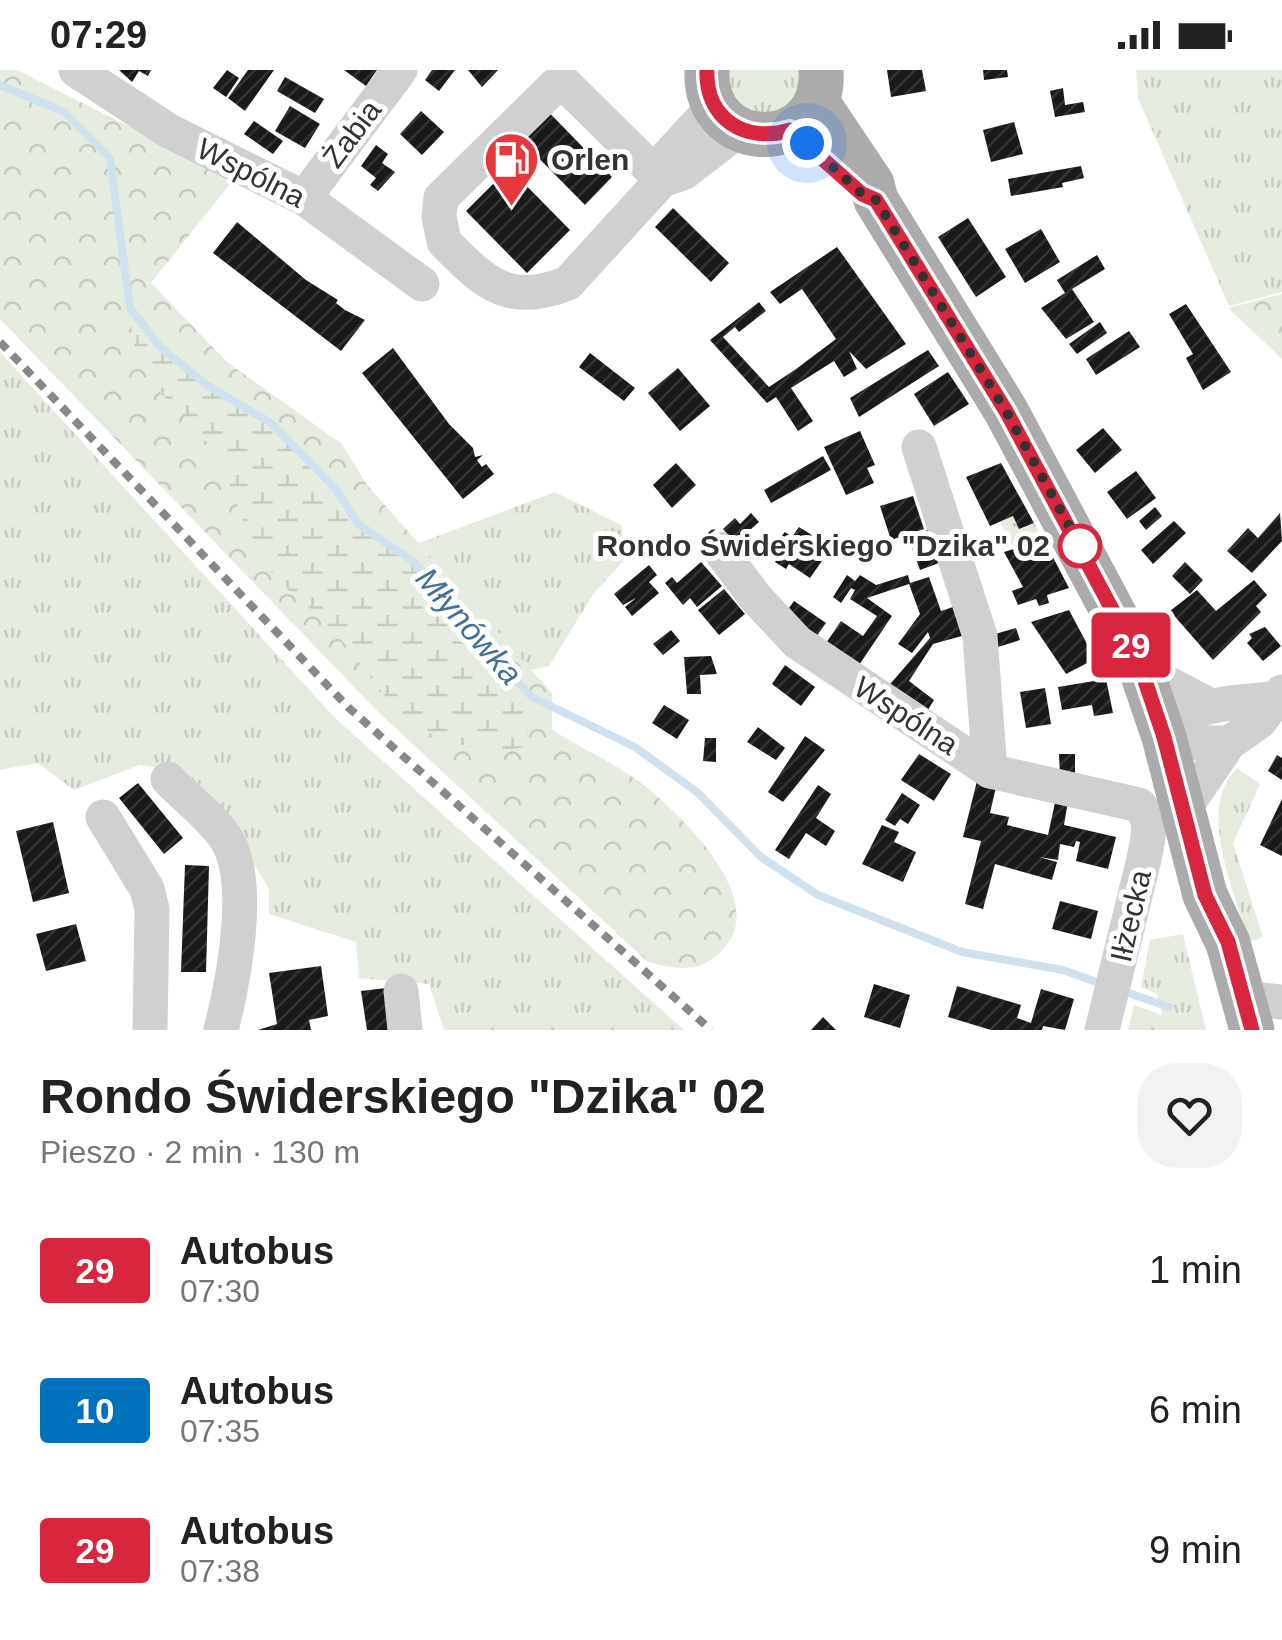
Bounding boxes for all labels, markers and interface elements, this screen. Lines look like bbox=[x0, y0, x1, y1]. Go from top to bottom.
text: 07:29 bbox=[50, 14, 147, 56]
street label: Żabia bbox=[316, 94, 388, 174]
your location bbox=[782, 118, 832, 168]
fuel station icon: Orlen bbox=[482, 130, 542, 209]
street label: Wspólna bbox=[192, 131, 311, 214]
place label: Orlen bbox=[551, 143, 629, 176]
marker: Rondo Świderskiego "Dzika" 02 bbox=[1059, 525, 1101, 567]
place label: Rondo Świderskiego "Dzika" 02 bbox=[596, 529, 1050, 562]
water label: Młynówka bbox=[409, 561, 529, 691]
line badge: 29 bbox=[1086, 612, 1176, 678]
text: 29 bbox=[1112, 626, 1150, 665]
street label: Wspólna bbox=[848, 670, 964, 761]
street label: Iłżecka bbox=[1104, 866, 1157, 965]
button: heart bbox=[1137, 1063, 1242, 1168]
text: Rondo Świderskiego "Dzika" 02 bbox=[40, 1070, 766, 1123]
text: Pieszo · 2 min · 130 m bbox=[40, 1134, 360, 1170]
text: Autobus bbox=[180, 1230, 334, 1272]
text: 1 min bbox=[1149, 1249, 1242, 1291]
text: 29 bbox=[76, 1251, 114, 1290]
text: 07:30 bbox=[180, 1273, 260, 1309]
text: Autobus bbox=[180, 1370, 334, 1412]
text: 6 min bbox=[1149, 1389, 1242, 1431]
text: 10 bbox=[76, 1391, 114, 1430]
text: 07:35 bbox=[180, 1413, 260, 1449]
text: Autobus bbox=[180, 1510, 334, 1552]
text: 9 min bbox=[1149, 1529, 1242, 1571]
text: 29 bbox=[76, 1531, 114, 1570]
text: 07:38 bbox=[180, 1553, 260, 1589]

